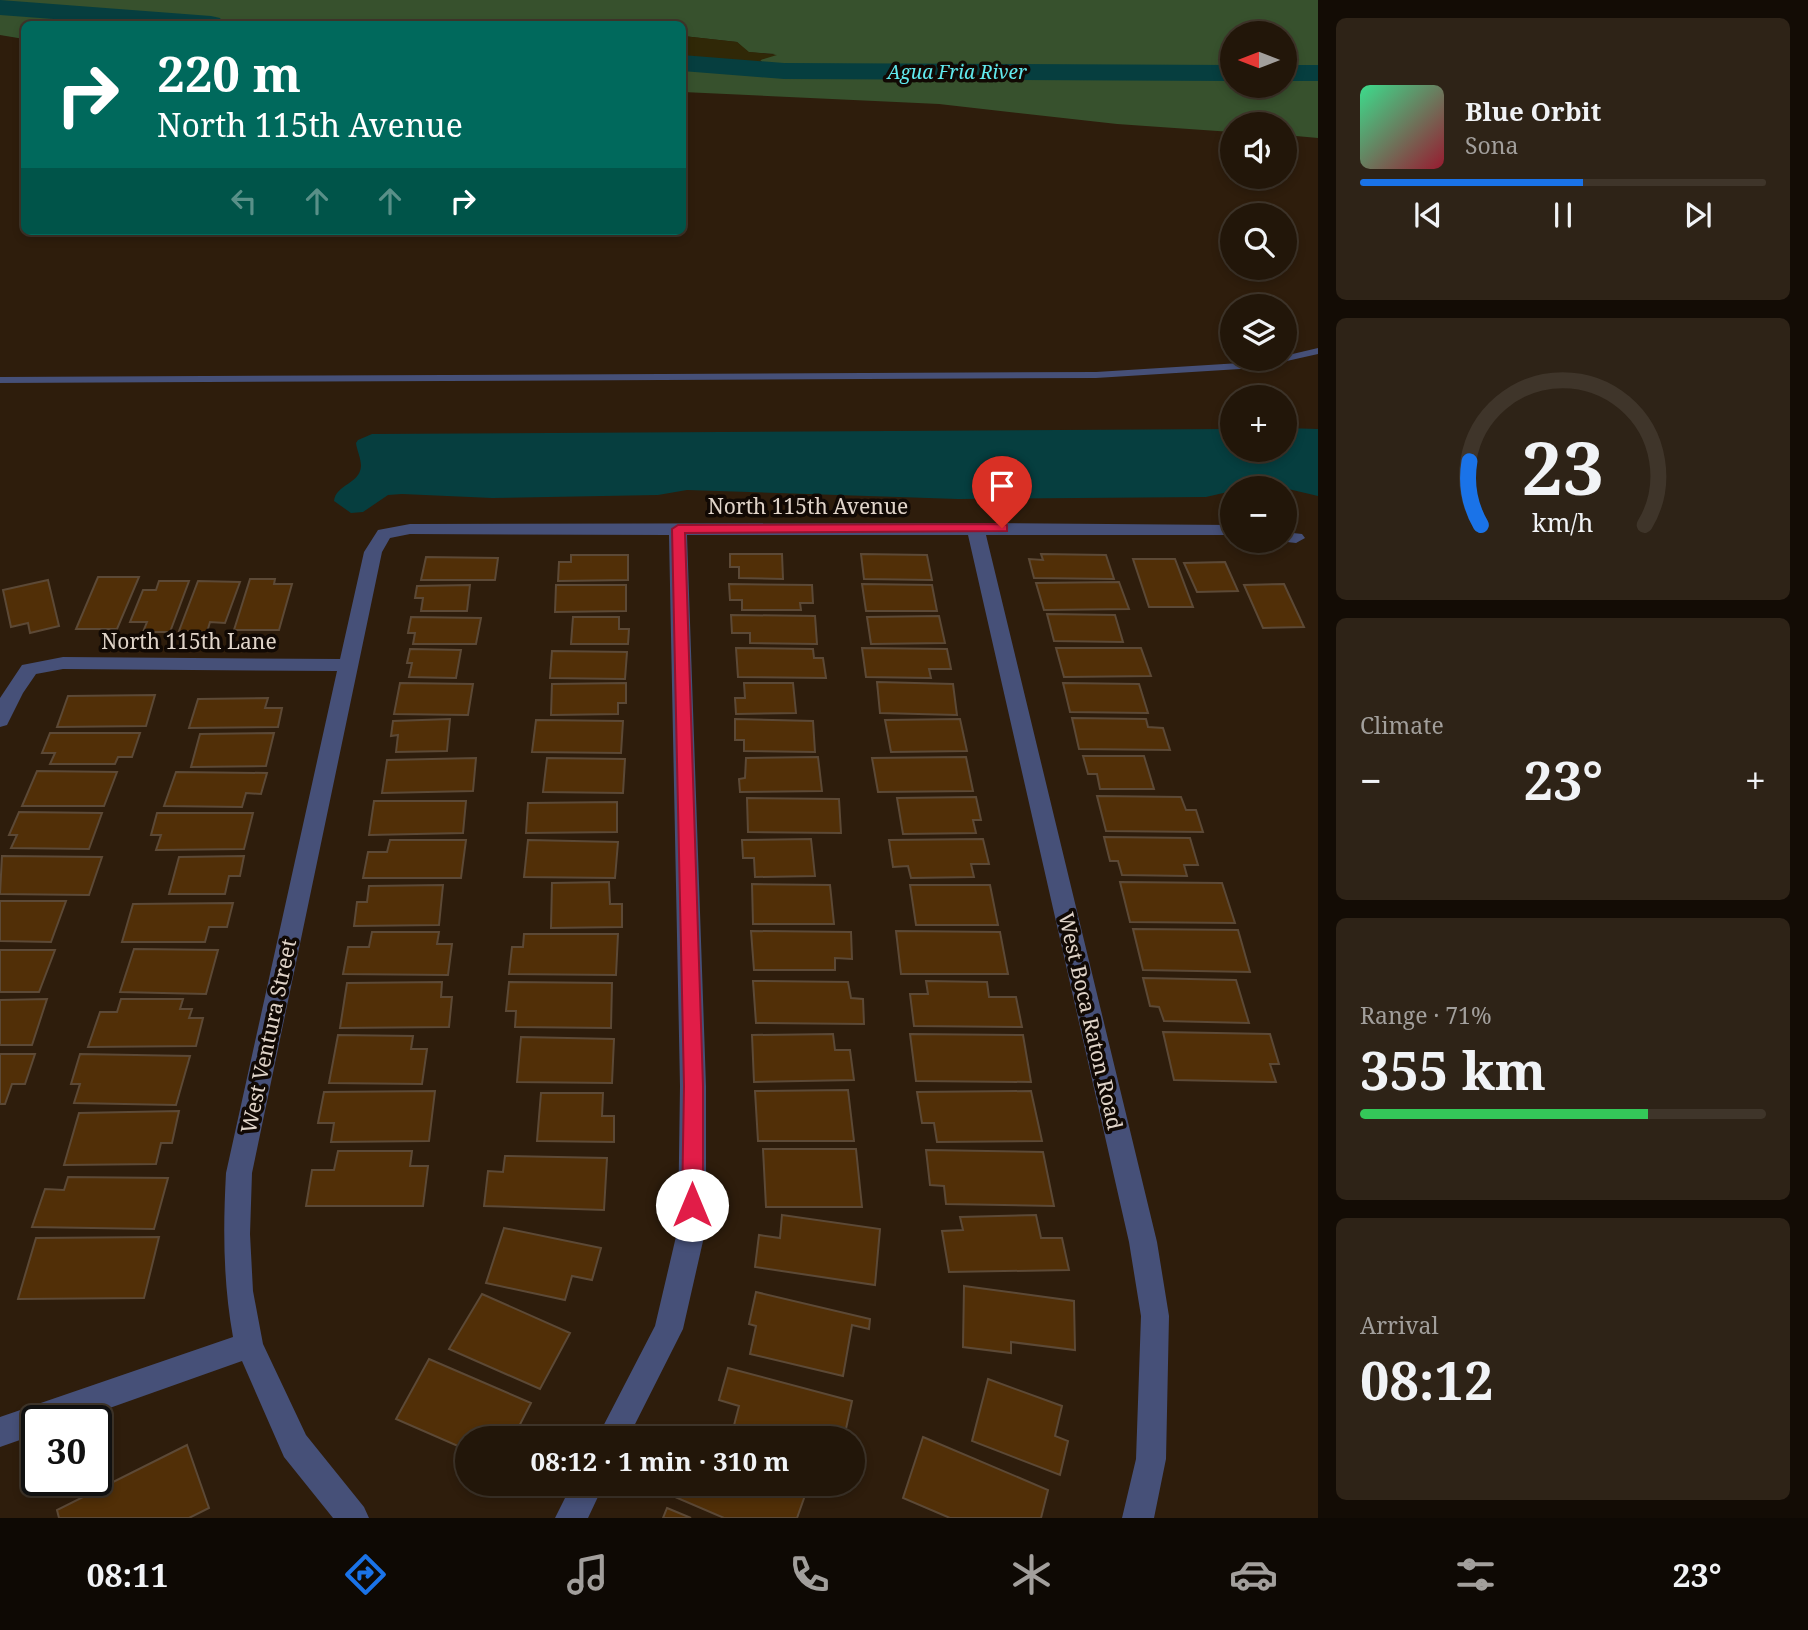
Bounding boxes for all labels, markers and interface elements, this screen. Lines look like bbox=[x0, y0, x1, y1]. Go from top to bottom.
north arrow bbox=[1220, 21, 1297, 98]
map controls bbox=[1220, 21, 1297, 553]
text: 220 m bbox=[157, 40, 301, 106]
icon: right bbox=[42, 49, 133, 140]
water label: Agua Fria River bbox=[885, 59, 1027, 85]
text: Blue Orbit bbox=[1465, 93, 1601, 129]
text: North 115th Avenue bbox=[157, 103, 463, 146]
button: sound bbox=[1220, 112, 1297, 189]
text: Sona bbox=[1465, 129, 1519, 161]
icon: left bbox=[225, 182, 263, 220]
icon: ahead bbox=[298, 182, 336, 220]
icon: ahead bbox=[371, 182, 409, 220]
icon: right bbox=[444, 182, 482, 220]
icon: previous bbox=[1409, 196, 1447, 234]
icon: pause bbox=[1544, 196, 1582, 234]
icon: next bbox=[1679, 196, 1717, 234]
button: search bbox=[1220, 203, 1297, 280]
button: layers bbox=[1220, 294, 1297, 371]
button: + bbox=[1220, 385, 1297, 462]
text: 23 bbox=[1522, 417, 1604, 516]
pin bbox=[972, 456, 1032, 528]
icon: arrive bbox=[983, 467, 1021, 505]
button: − bbox=[1220, 476, 1297, 553]
street label: North 115th Avenue bbox=[708, 492, 908, 520]
text: km/h bbox=[1532, 505, 1594, 539]
street label: North 115th Lane bbox=[101, 627, 277, 655]
text: Climate bbox=[1360, 709, 1444, 741]
text: 23° bbox=[1524, 744, 1603, 815]
text: − bbox=[1360, 754, 1382, 806]
text: + bbox=[1745, 754, 1766, 806]
street label: West Boca Raton Road bbox=[1052, 909, 1130, 1133]
street label: West Ventura Street bbox=[234, 936, 302, 1136]
text: Range · 71% bbox=[1360, 999, 1492, 1031]
text: 355 km bbox=[1360, 1034, 1546, 1105]
position arrow bbox=[655, 1168, 729, 1242]
text: Arrival bbox=[1360, 1309, 1439, 1341]
text: 08:12 bbox=[1360, 1344, 1493, 1415]
speed limit sign: 30 bbox=[21, 1405, 112, 1496]
text: 08:12 · 1 min · 310 m bbox=[530, 1443, 790, 1479]
icon: directions bbox=[341, 1550, 390, 1599]
icon: music bbox=[563, 1550, 612, 1599]
icon: phone bbox=[785, 1550, 834, 1599]
icon: climate bbox=[1007, 1550, 1056, 1599]
icon: car bbox=[1229, 1550, 1278, 1599]
icon: filters bbox=[1451, 1550, 1500, 1599]
text: 08:11 bbox=[86, 1553, 168, 1596]
text: 23° bbox=[1673, 1553, 1721, 1596]

